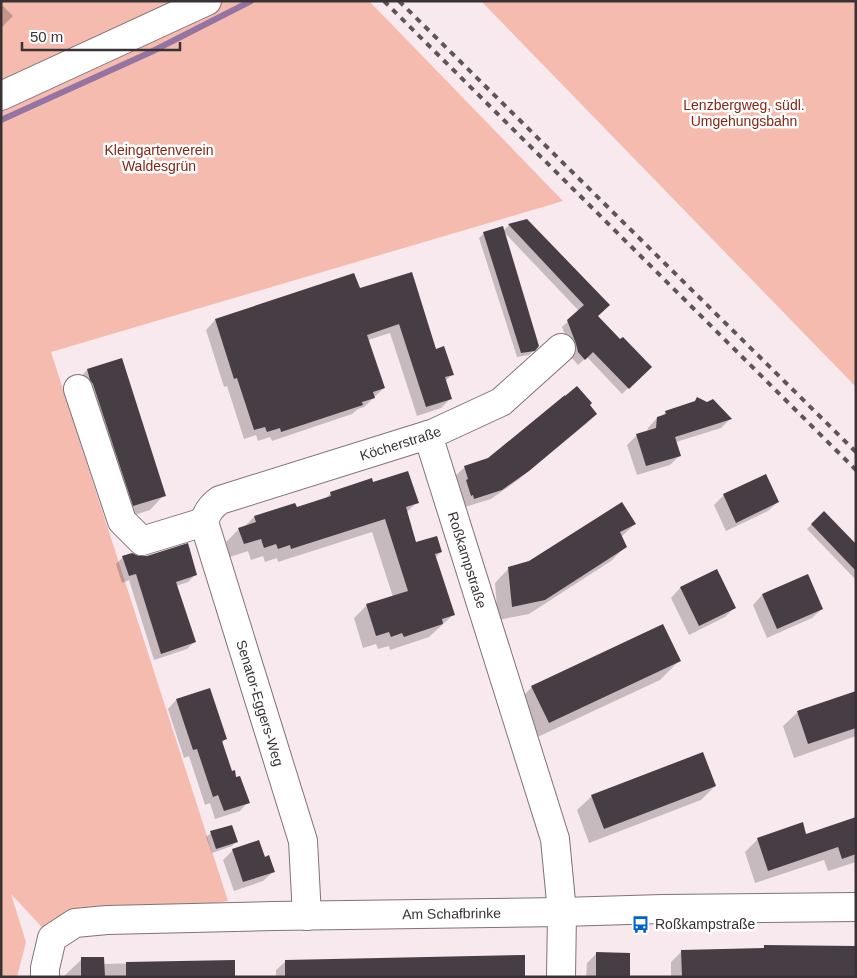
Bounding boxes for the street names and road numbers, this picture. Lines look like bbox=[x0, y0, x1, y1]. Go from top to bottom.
street label: Köcherstraße bbox=[358, 423, 444, 464]
street label: Roßkampstraße bbox=[445, 510, 490, 610]
street label: Senator-Eggers-Weg bbox=[233, 638, 287, 768]
street label: Am Schafbrinke bbox=[402, 905, 501, 922]

